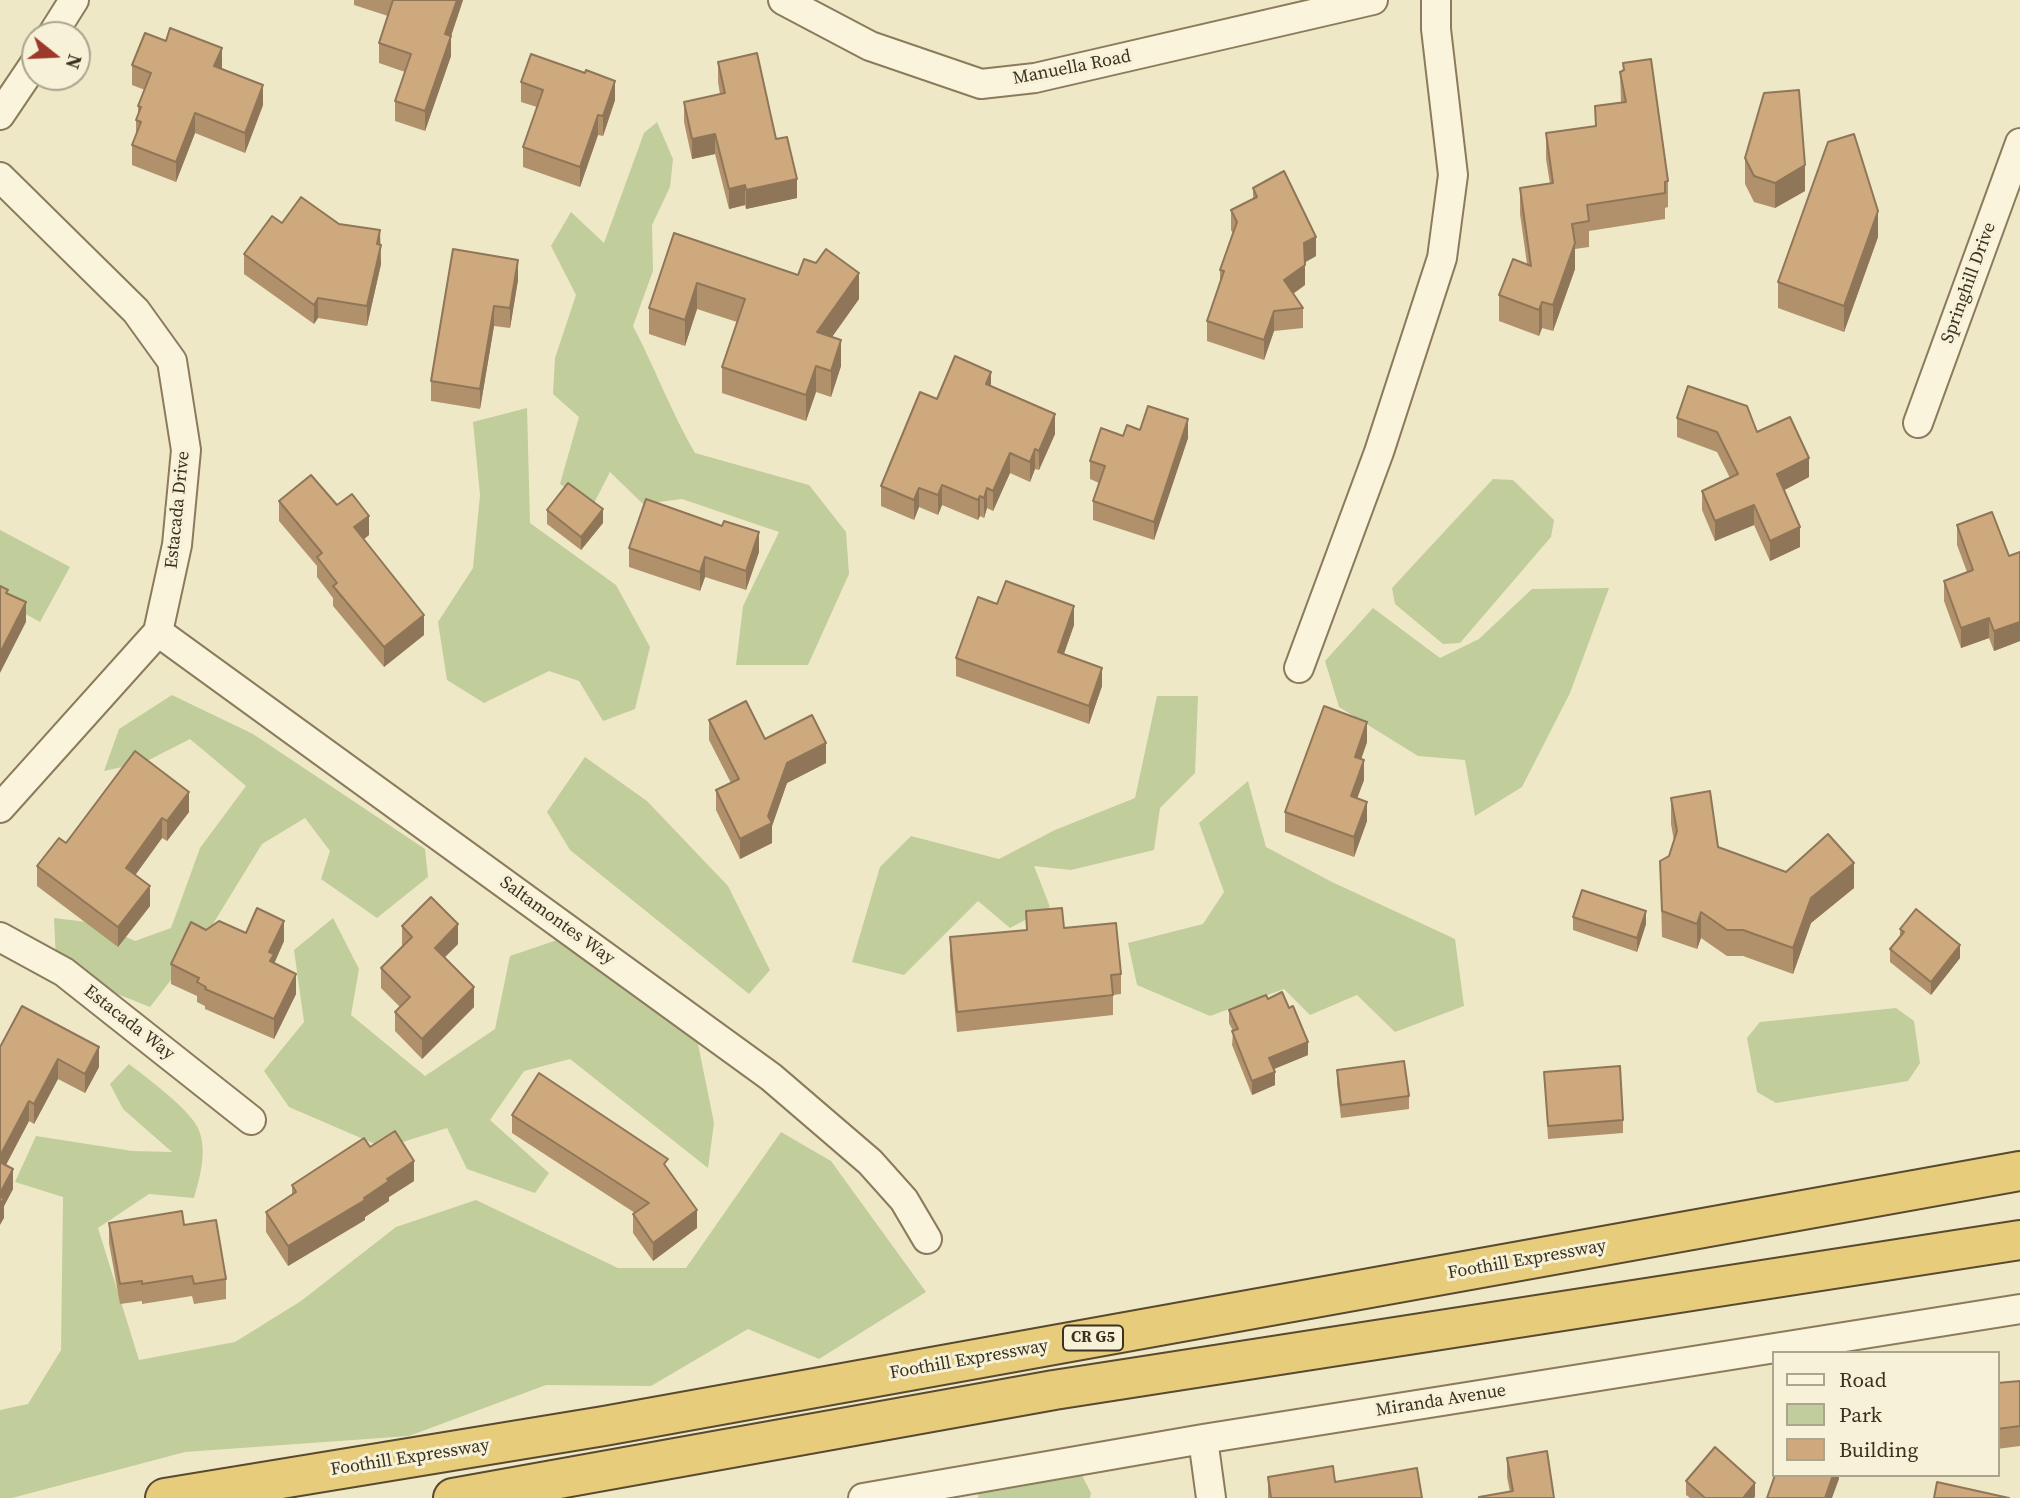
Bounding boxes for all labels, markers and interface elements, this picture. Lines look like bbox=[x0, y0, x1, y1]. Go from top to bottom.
north arrow bbox=[21, 21, 91, 91]
street label: Manuella Road bbox=[1011, 46, 1133, 90]
text: N bbox=[60, 51, 89, 72]
street label: Springhill Drive bbox=[1937, 220, 2001, 346]
street label: Estacada Drive bbox=[161, 450, 195, 570]
street label: Saltamontes Way bbox=[495, 872, 619, 970]
street label: Estacada Way bbox=[79, 981, 179, 1065]
street label: Foothill Expressway bbox=[1446, 1235, 1608, 1285]
road number: CR G5 bbox=[1063, 1326, 1123, 1350]
street label: Foothill Expressway bbox=[888, 1335, 1050, 1385]
legend bbox=[1772, 1351, 1999, 1477]
text: Road bbox=[1839, 1365, 1887, 1394]
street label: Miranda Avenue bbox=[1374, 1380, 1508, 1422]
text: Park bbox=[1839, 1400, 1882, 1429]
street label: Foothill Expressway bbox=[329, 1435, 491, 1481]
text: Building bbox=[1839, 1435, 1918, 1464]

